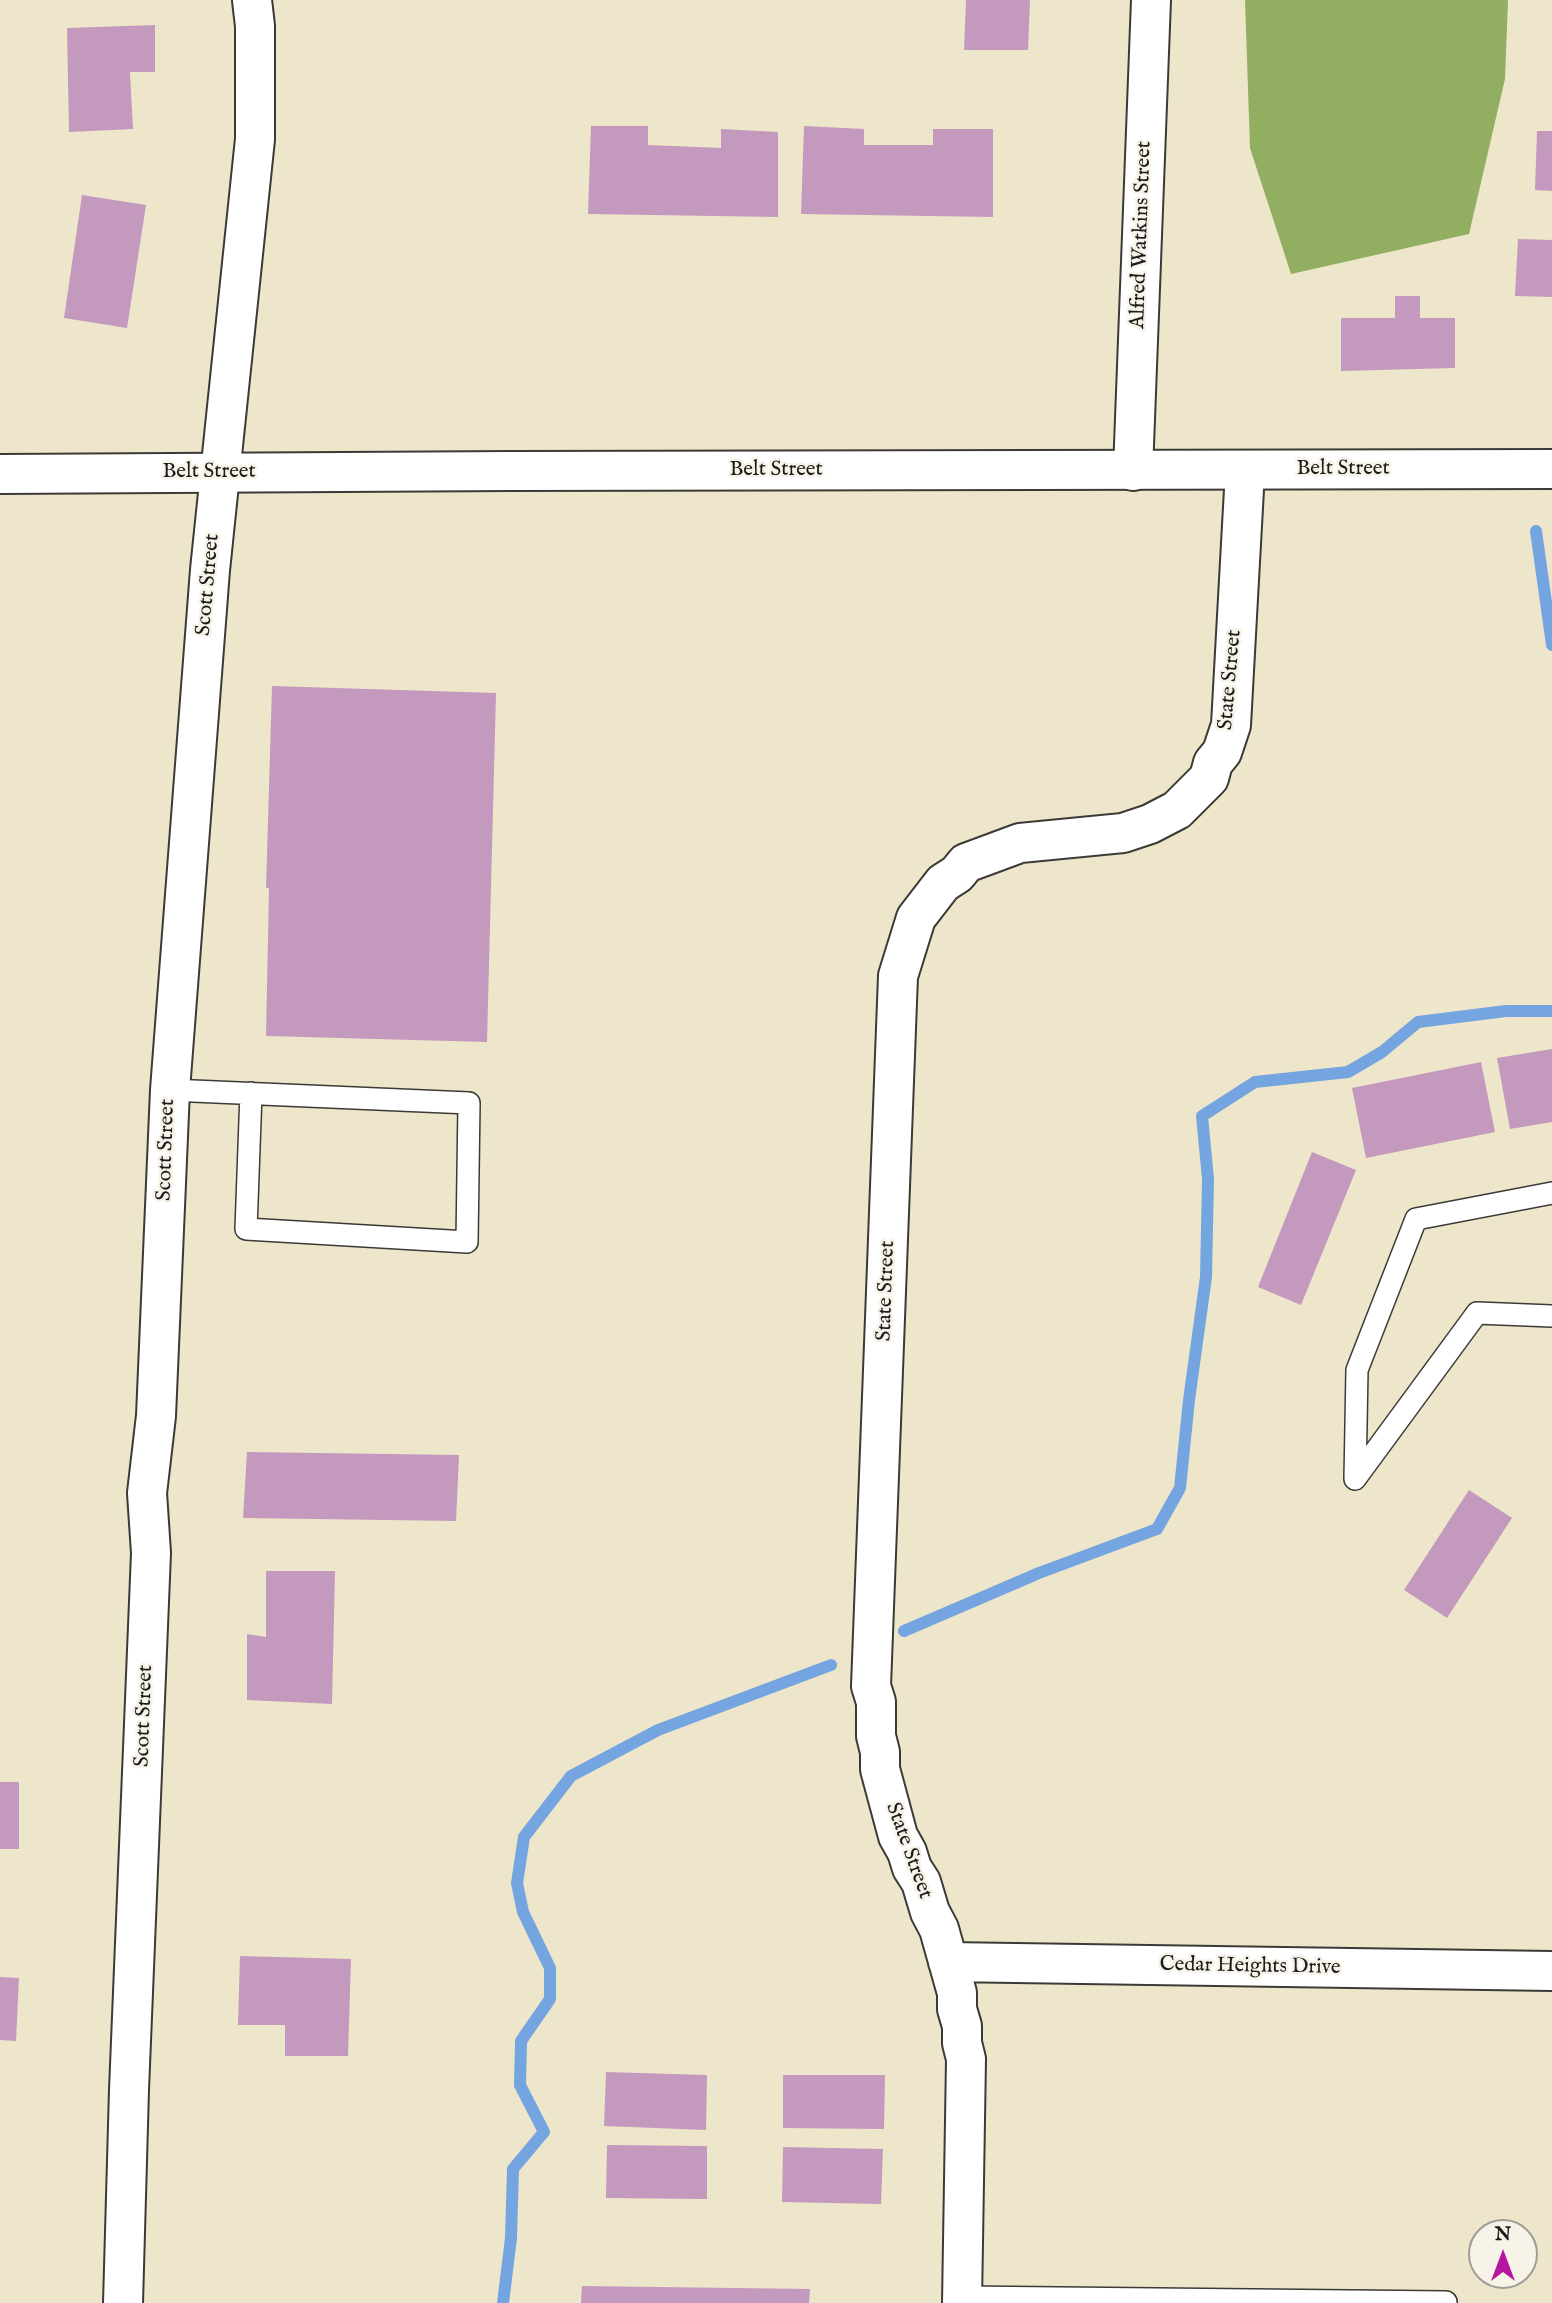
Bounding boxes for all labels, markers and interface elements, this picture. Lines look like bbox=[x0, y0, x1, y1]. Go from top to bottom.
street label: Alfred Watkins Street bbox=[1126, 141, 1158, 329]
street label: Belt Street bbox=[1296, 457, 1390, 483]
street label: Belt Street bbox=[729, 458, 823, 484]
street label: Belt Street bbox=[162, 460, 256, 486]
street label: Scott Street bbox=[192, 533, 226, 637]
street label: State Street bbox=[1214, 629, 1248, 731]
street label: Scott Street bbox=[153, 1098, 181, 1202]
street label: State Street bbox=[873, 1240, 901, 1342]
street label: Scott Street bbox=[131, 1664, 159, 1768]
street label: State Street bbox=[879, 1799, 937, 1903]
street label: Cedar Heights Drive bbox=[1159, 1953, 1341, 1981]
north arrow bbox=[1468, 2219, 1538, 2289]
text: N bbox=[1495, 2223, 1511, 2247]

